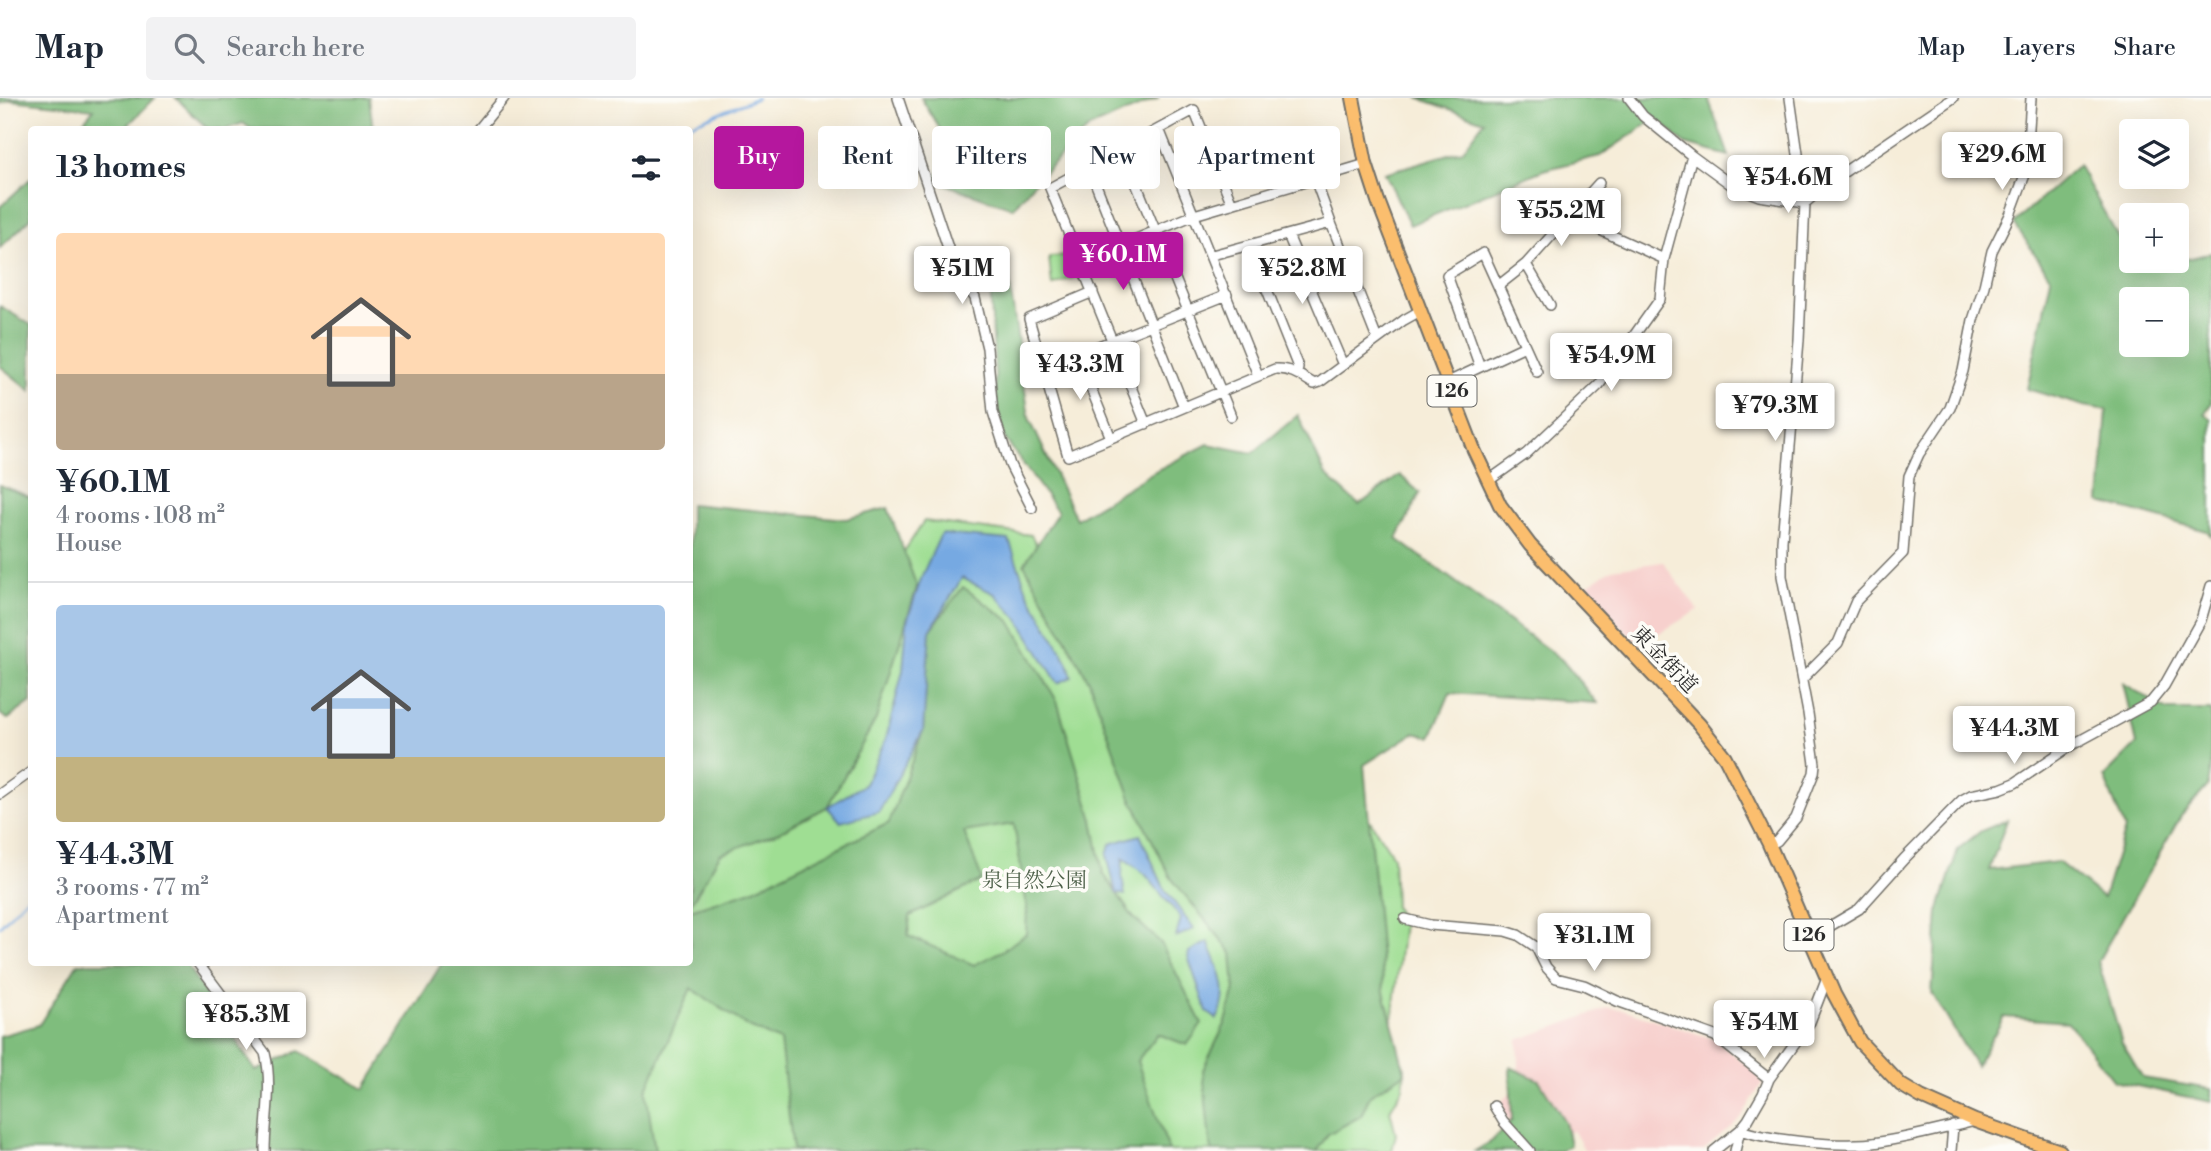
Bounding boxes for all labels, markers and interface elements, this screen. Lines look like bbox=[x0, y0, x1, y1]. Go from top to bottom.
search box bbox=[146, 17, 636, 80]
text: Map bbox=[35, 28, 104, 69]
icon: search bbox=[170, 29, 208, 67]
text: Search here bbox=[226, 32, 365, 64]
text: Map bbox=[1918, 33, 1965, 63]
text: Layers bbox=[2003, 33, 2075, 63]
text: Share bbox=[2113, 33, 2176, 63]
map controls bbox=[2119, 119, 2189, 357]
button: layers bbox=[2119, 119, 2189, 189]
chip: Buy bbox=[714, 126, 804, 189]
chip: Rent bbox=[818, 126, 918, 189]
chip: Filters bbox=[932, 126, 1051, 189]
chip: New bbox=[1065, 126, 1160, 189]
chip: Apartment bbox=[1174, 126, 1340, 189]
pin: ¥29.6M bbox=[1945, 132, 2059, 192]
text: ¥29.6M bbox=[1958, 141, 2046, 169]
text: 13 homes bbox=[56, 149, 186, 187]
icon: filters bbox=[627, 149, 665, 187]
pin: ¥54.6M bbox=[1731, 156, 1845, 215]
text: ¥54.6M bbox=[1743, 164, 1833, 192]
pin: ¥55.2M bbox=[1504, 188, 1618, 248]
text: ¥55.2M bbox=[1517, 197, 1605, 225]
button: + bbox=[2119, 203, 2189, 273]
pin: ¥60.1M bbox=[1066, 232, 1180, 292]
text: ¥60.1M bbox=[1079, 241, 1167, 269]
pin: ¥51M bbox=[921, 246, 1003, 306]
pin: ¥52.8M bbox=[1245, 246, 1359, 306]
text: ¥51M bbox=[930, 255, 994, 283]
text: ¥52.8M bbox=[1258, 255, 1346, 283]
icon: home bbox=[298, 279, 424, 405]
button: − bbox=[2119, 287, 2189, 357]
pin: ¥54.9M bbox=[1554, 334, 1668, 393]
pin: ¥43.3M bbox=[1023, 342, 1137, 402]
text: ¥54.9M bbox=[1566, 342, 1656, 370]
text: ¥43.3M bbox=[1036, 351, 1124, 379]
road number: 126 bbox=[1428, 376, 1476, 406]
pin: ¥79.3M bbox=[1718, 384, 1832, 443]
text: ¥79.3M bbox=[1732, 392, 1818, 420]
text: ¥60.1M bbox=[56, 464, 170, 502]
text: 4 rooms · 108 m² bbox=[56, 502, 225, 530]
text: House bbox=[56, 530, 122, 558]
street label: 東金街道 bbox=[1625, 621, 1703, 699]
icon: home bbox=[298, 651, 424, 777]
pin: ¥44.3M bbox=[1957, 706, 2071, 766]
text: ¥44.3M bbox=[1969, 715, 2059, 743]
text: ¥44.3M bbox=[56, 836, 174, 874]
park label: 泉自然公園 bbox=[982, 868, 1087, 894]
text: 3 rooms · 77 m² bbox=[56, 874, 209, 902]
text: Apartment bbox=[56, 902, 169, 930]
pin: ¥31.1M bbox=[1537, 914, 1651, 973]
road number: 126 bbox=[1784, 920, 1834, 950]
text: ¥31.1M bbox=[1554, 922, 1634, 950]
pin: ¥85.3M bbox=[189, 992, 303, 1052]
pin: ¥54M bbox=[1723, 1000, 1805, 1060]
text: ¥85.3M bbox=[202, 1001, 290, 1029]
text: ¥54M bbox=[1730, 1009, 1798, 1037]

